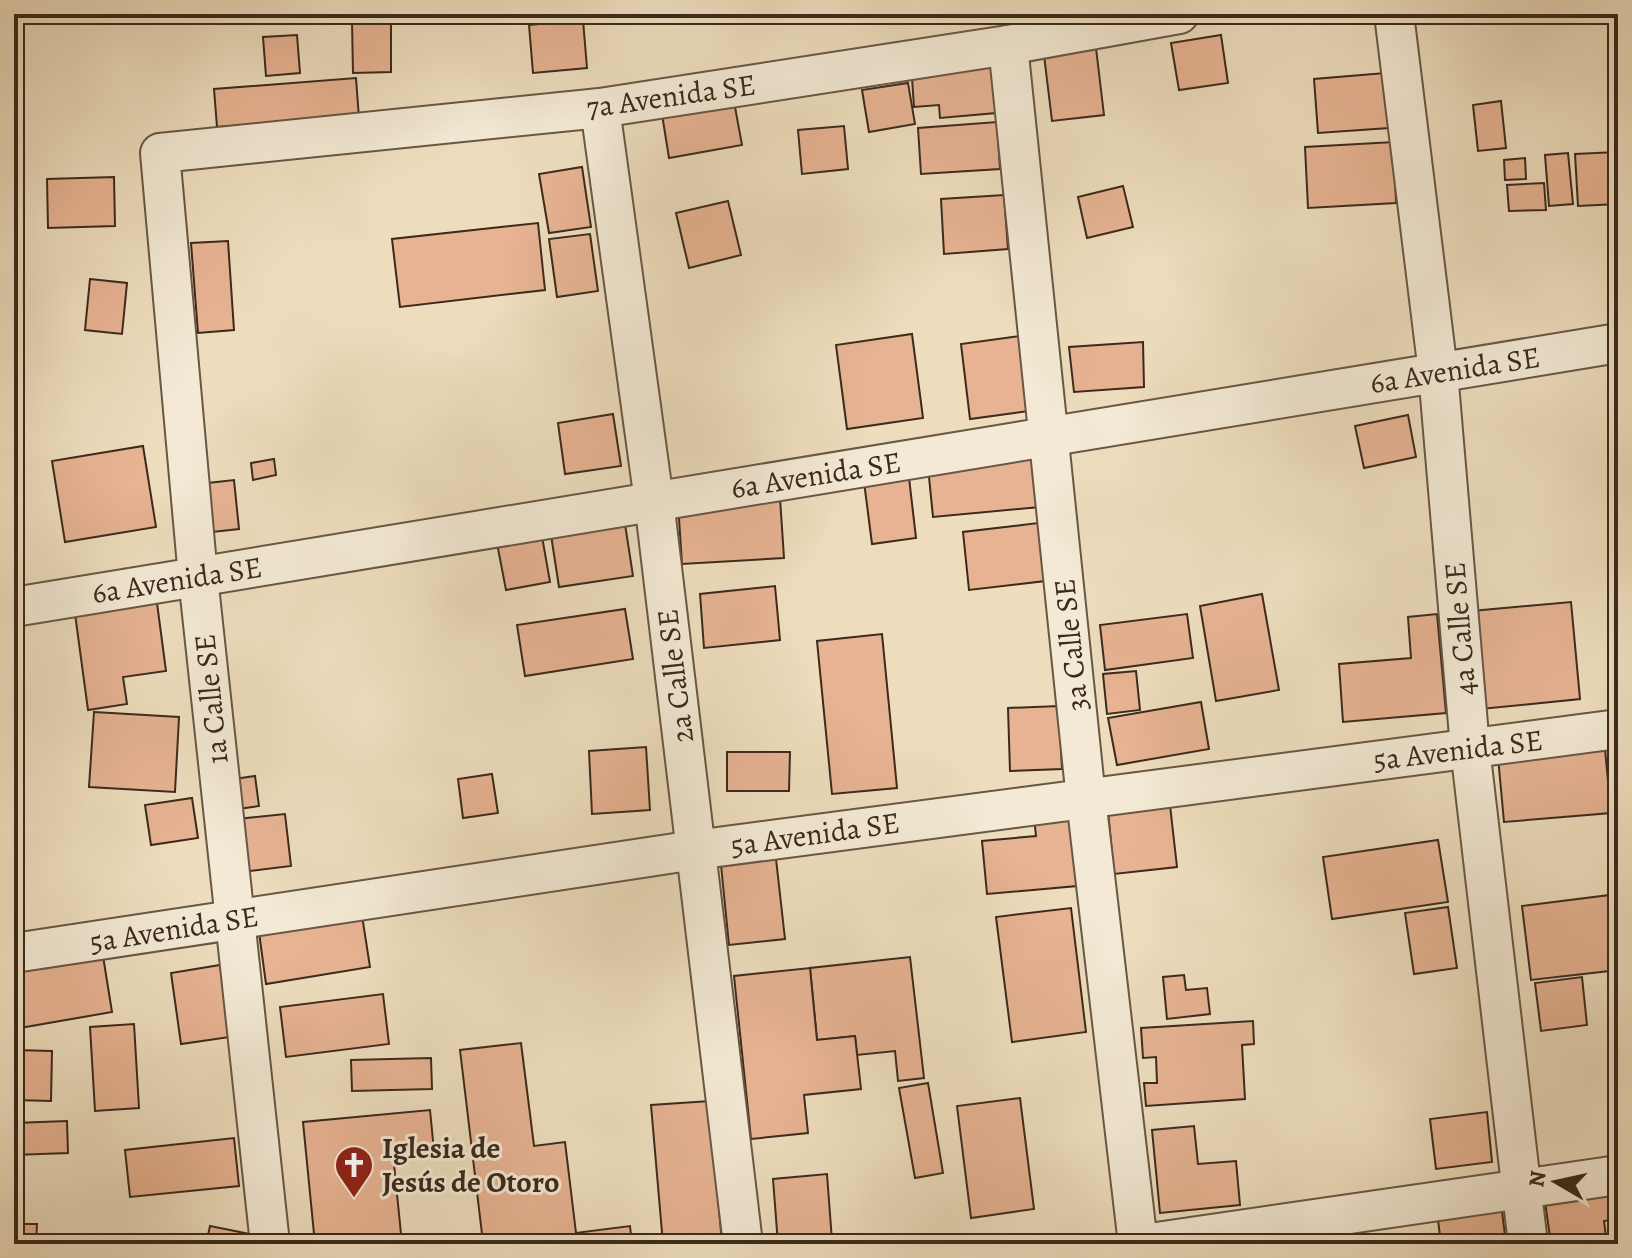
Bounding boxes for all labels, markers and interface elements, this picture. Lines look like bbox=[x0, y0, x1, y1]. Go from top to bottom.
street label: 7a Avenida SE bbox=[584, 64, 758, 128]
street label: 6a Avenida SE bbox=[1367, 337, 1543, 403]
street label: 6a Avenida SE bbox=[728, 442, 904, 508]
street label: 6a Avenida SE bbox=[89, 547, 265, 613]
street label: 4a Calle SE bbox=[1434, 561, 1486, 697]
street label: 3a Calle SE bbox=[1044, 577, 1098, 713]
street label: 2a Calle SE bbox=[647, 607, 703, 745]
street label: 1a Calle SE bbox=[184, 632, 238, 766]
street label: 5a Avenida SE bbox=[1371, 720, 1545, 780]
street label: 5a Avenida SE bbox=[728, 802, 902, 866]
street label: 5a Avenida SE bbox=[87, 896, 261, 962]
place label: Iglesia de Jesús de Otoro bbox=[382, 1128, 559, 1202]
north arrow bbox=[1516, 1142, 1596, 1222]
church icon: Iglesia de Jesús de Otoro bbox=[333, 1144, 375, 1199]
text: N bbox=[1521, 1169, 1553, 1189]

